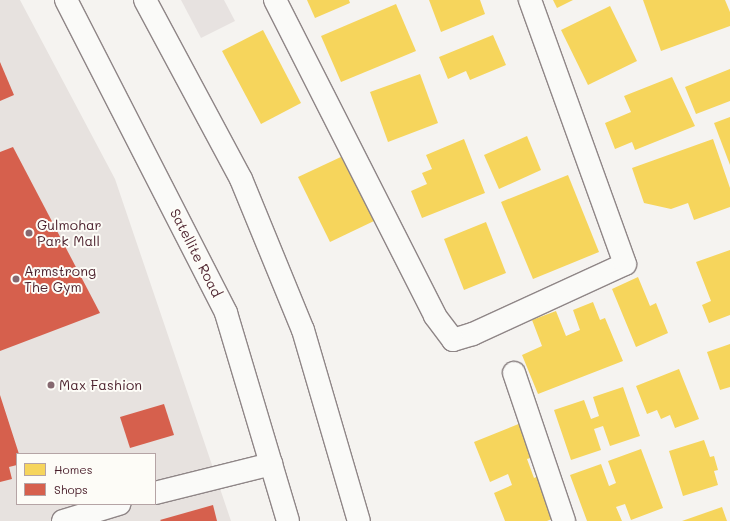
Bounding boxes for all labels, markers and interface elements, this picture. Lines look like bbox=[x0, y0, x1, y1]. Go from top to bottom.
street label: Satellite Road bbox=[167, 206, 225, 300]
place label: Gulmohar Park Mall bbox=[37, 217, 102, 250]
marker: Gulmohar Park Mall bbox=[24, 228, 34, 238]
place label: Armstrong The Gym bbox=[24, 263, 96, 296]
marker: Armstrong The Gym bbox=[11, 274, 21, 284]
place label: Max Fashion bbox=[59, 377, 142, 393]
marker: Max Fashion bbox=[46, 380, 56, 390]
legend bbox=[16, 453, 156, 505]
text: Homes bbox=[54, 461, 93, 477]
text: Shops bbox=[54, 481, 88, 497]

